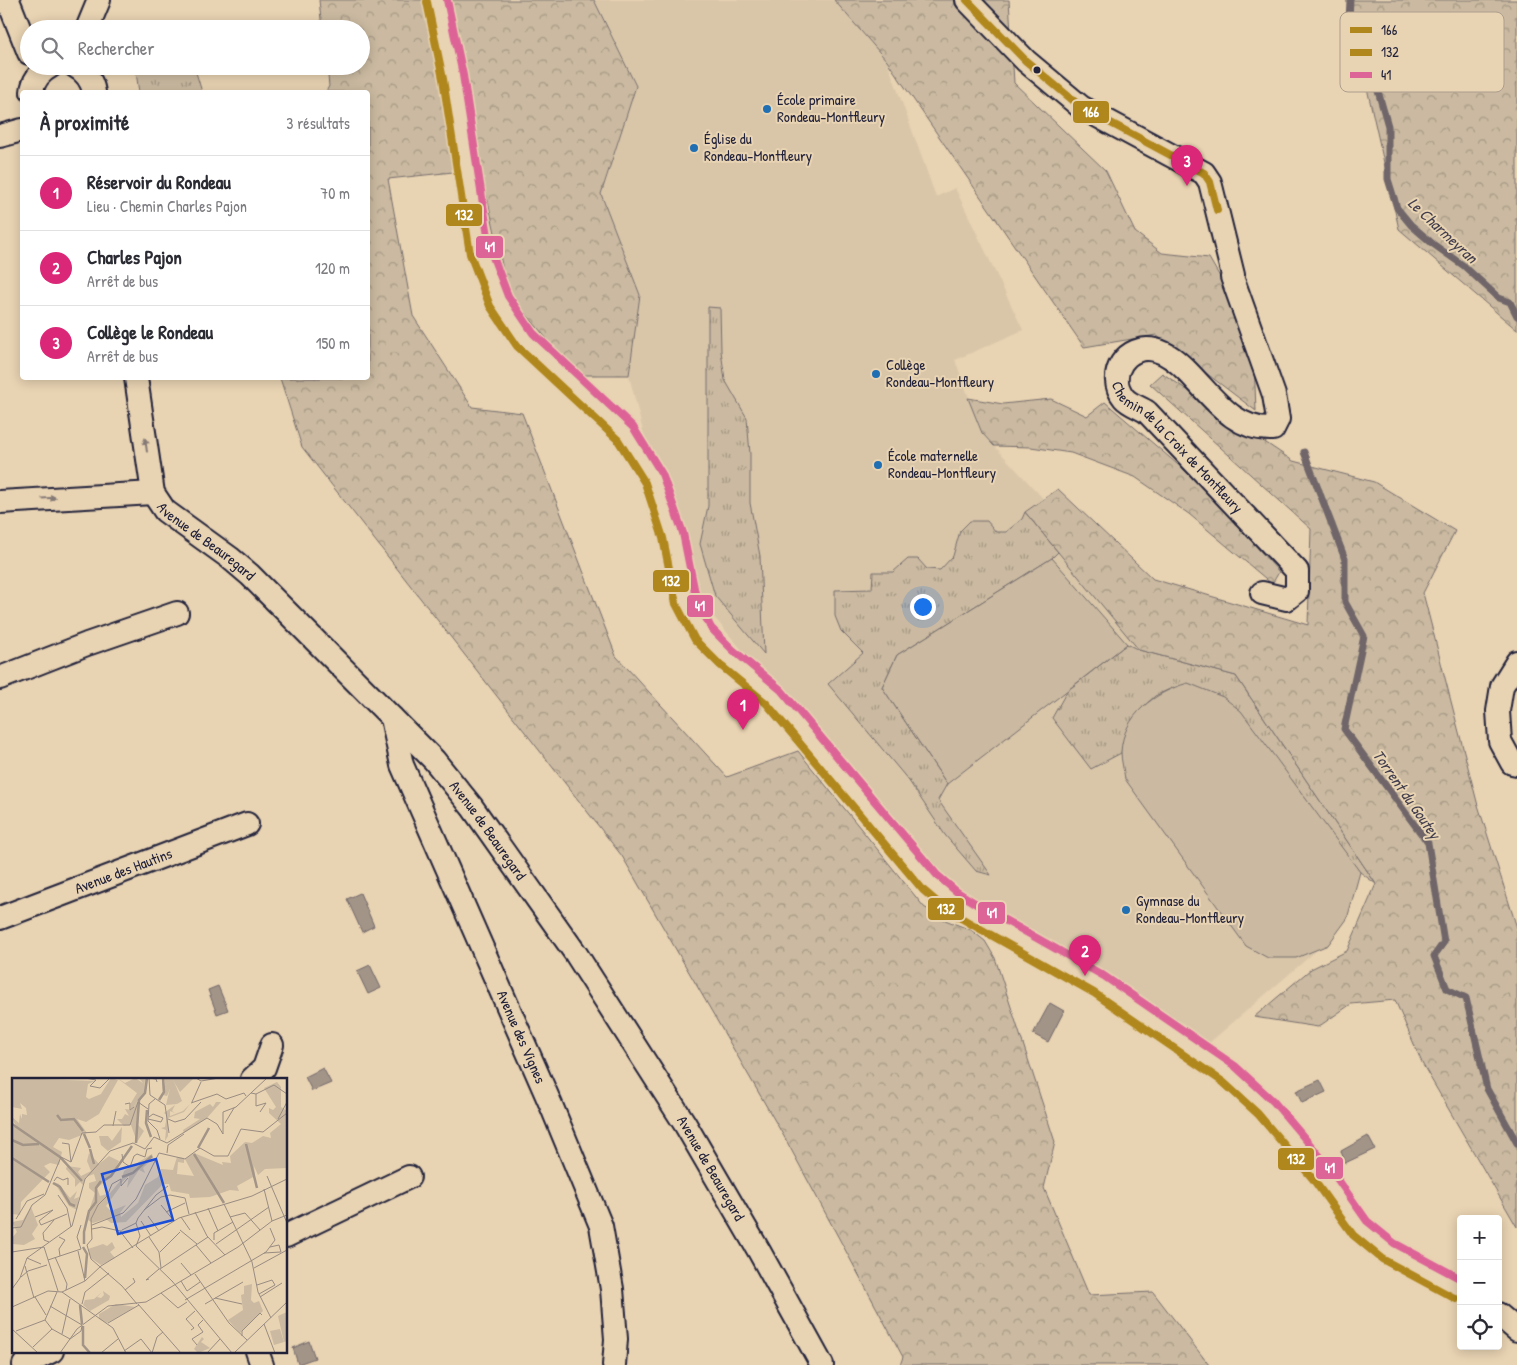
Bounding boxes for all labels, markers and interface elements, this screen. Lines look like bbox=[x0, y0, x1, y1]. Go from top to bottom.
legend bbox=[1340, 12, 1504, 92]
search box bbox=[20, 20, 370, 75]
text: 166 bbox=[1381, 20, 1398, 39]
icon: search bbox=[38, 34, 66, 62]
text: Rechercher bbox=[78, 35, 155, 61]
text: 132 bbox=[1381, 42, 1399, 61]
unlabelled marker bbox=[1032, 65, 1042, 75]
text: 41 bbox=[1381, 65, 1391, 84]
place label: École primaire Rondeau-Montfleury bbox=[777, 89, 885, 127]
line badge: 166 bbox=[1072, 100, 1110, 124]
text: 166 bbox=[1083, 102, 1100, 121]
marker: École primaire Rondeau-Montfleury bbox=[761, 103, 773, 115]
text: À proximité bbox=[40, 108, 129, 137]
text: 3 résultats bbox=[286, 112, 350, 134]
place label: Église du Rondeau-Montfleury bbox=[704, 128, 812, 166]
marker: Église du Rondeau-Montfleury bbox=[688, 142, 700, 154]
pin: 3 bbox=[1171, 145, 1203, 186]
text: Réservoir du Rondeau bbox=[87, 169, 231, 195]
text: 1 bbox=[53, 182, 59, 204]
text: 70 m bbox=[320, 182, 350, 204]
water label: Le Charmeyran bbox=[1403, 192, 1484, 269]
text: Lieu · Chemin Charles Pajon bbox=[87, 195, 247, 217]
line badge: 132 bbox=[445, 203, 483, 227]
text: 132 bbox=[455, 205, 473, 224]
line badge: 41 bbox=[475, 235, 504, 259]
text: 41 bbox=[485, 237, 495, 256]
text: Charles Pajon bbox=[87, 244, 182, 270]
text: 2 bbox=[52, 257, 60, 279]
text: 120 m bbox=[315, 257, 350, 279]
text: Arrêt de bus bbox=[87, 270, 158, 292]
text: Collège le Rondeau bbox=[87, 319, 213, 345]
text: 3 bbox=[52, 332, 60, 354]
text: 150 m bbox=[316, 332, 350, 354]
text: Arrêt de bus bbox=[87, 345, 158, 367]
place label: Collège Rondeau-Montfleury bbox=[886, 354, 994, 392]
marker: Collège Rondeau-Montfleury bbox=[870, 368, 882, 380]
street label: Chemin de la Croix de Montfleury bbox=[1107, 379, 1248, 518]
one-way arrow bbox=[142, 436, 150, 452]
place label: École maternelle Rondeau-Montfleury bbox=[888, 445, 996, 483]
marker: École maternelle Rondeau-Montfleury bbox=[872, 459, 884, 471]
one-way arrow bbox=[41, 494, 57, 502]
street label: Avenue de Beauregard bbox=[152, 498, 261, 585]
line badge: 132 bbox=[652, 569, 690, 593]
text: 132 bbox=[662, 571, 680, 590]
line badge: 41 bbox=[686, 594, 714, 618]
your location bbox=[910, 594, 936, 620]
text: 41 bbox=[695, 596, 705, 615]
pin: 1 bbox=[727, 689, 759, 730]
water label: Torrent du Goutey bbox=[1368, 745, 1447, 845]
street label: Avenue de Beauregard bbox=[445, 776, 532, 884]
street label: Avenue des Hautins bbox=[71, 842, 175, 899]
place label: Gymnase du Rondeau-Montfleury bbox=[1136, 890, 1244, 928]
line badge: 132 bbox=[927, 897, 965, 921]
text: 132 bbox=[937, 899, 955, 918]
line badge: 41 bbox=[977, 901, 1006, 925]
text: 41 bbox=[987, 903, 997, 922]
marker: Gymnase du Rondeau-Montfleury bbox=[1120, 904, 1132, 916]
pin: 2 bbox=[1069, 935, 1101, 976]
street label: Avenue des Vignes bbox=[492, 987, 551, 1087]
inset map bbox=[12, 1078, 288, 1352]
street label: Avenue de Beauregard bbox=[672, 1111, 750, 1225]
line badge: 132 bbox=[1277, 1147, 1315, 1171]
text: 132 bbox=[1287, 1149, 1305, 1168]
line badge: 41 bbox=[1315, 1156, 1344, 1180]
text: 41 bbox=[1325, 1158, 1335, 1177]
map controls bbox=[1457, 1215, 1502, 1350]
button: + bbox=[1457, 1215, 1502, 1260]
button: − bbox=[1457, 1260, 1502, 1305]
button: locate bbox=[1457, 1305, 1502, 1350]

